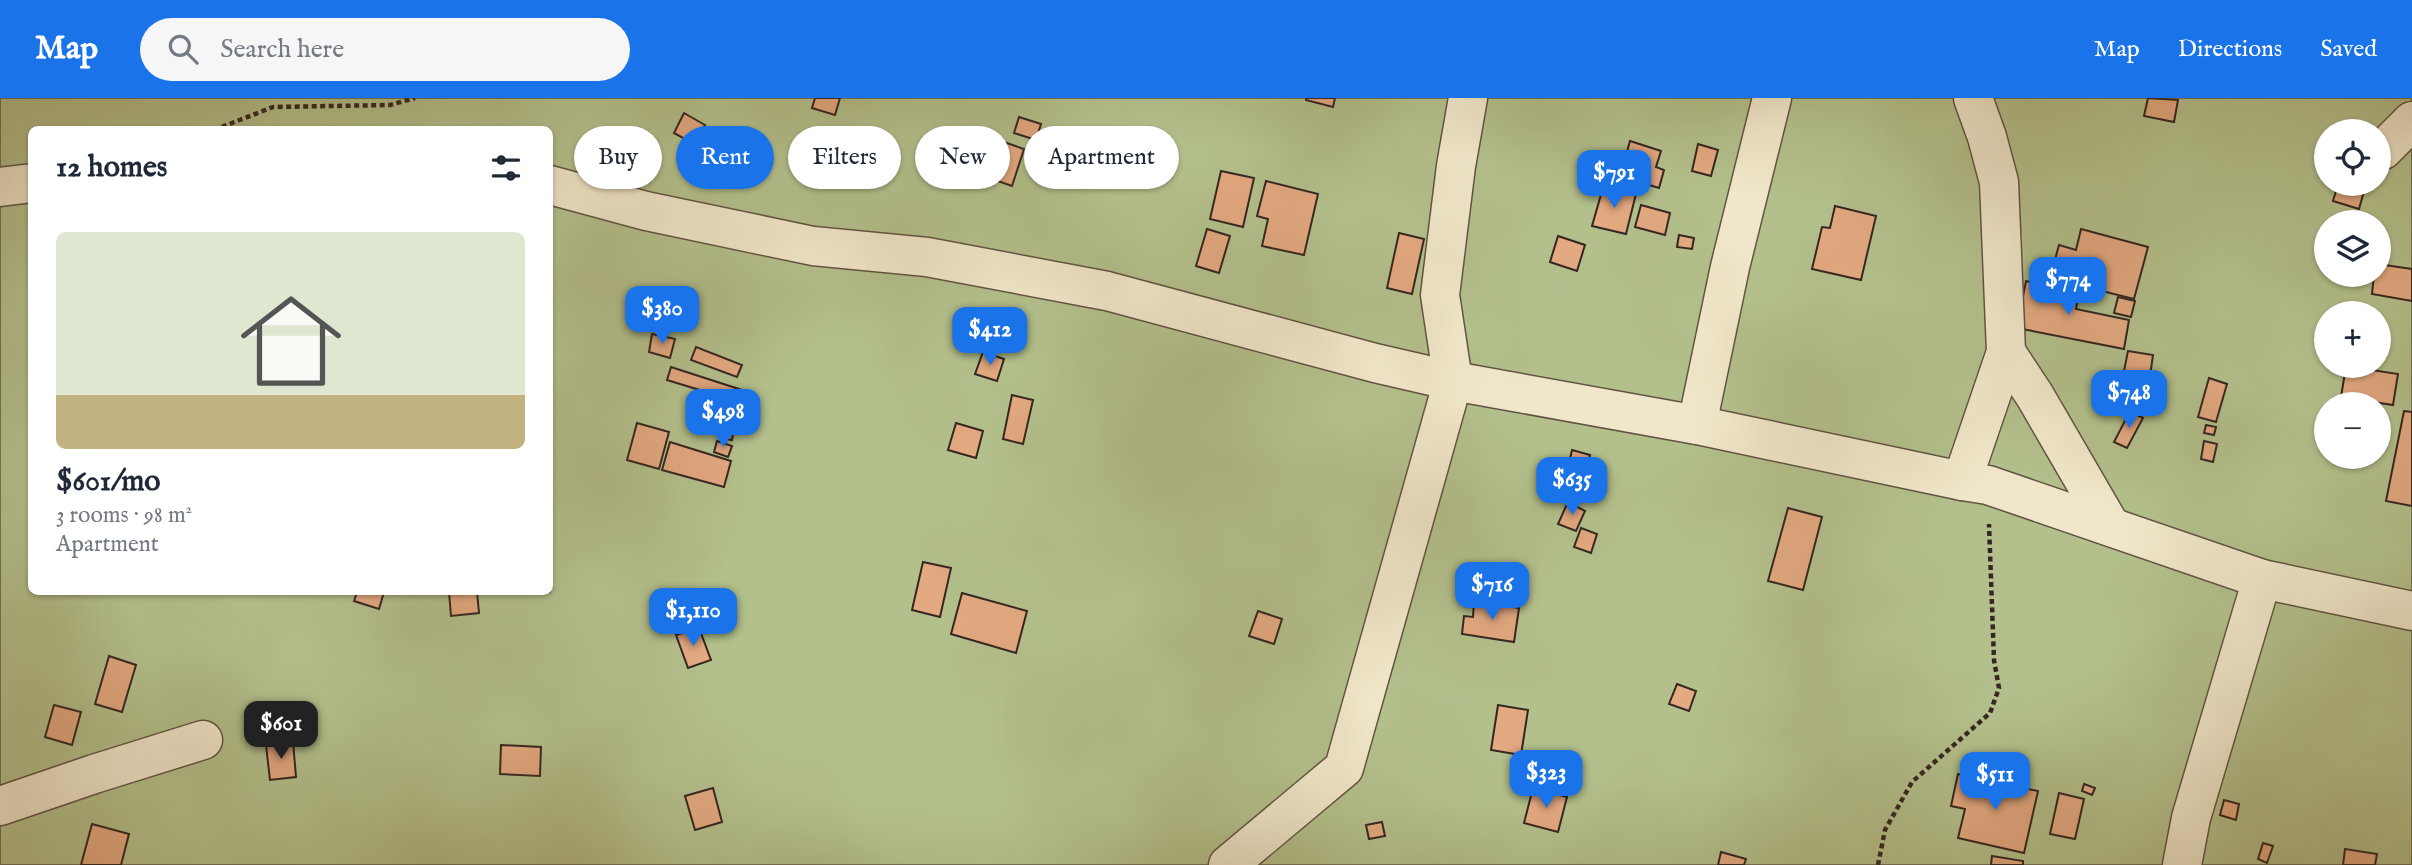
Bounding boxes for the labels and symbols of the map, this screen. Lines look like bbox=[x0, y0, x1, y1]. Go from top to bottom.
pin: $791 bbox=[1573, 150, 1655, 210]
pin: $774 bbox=[2027, 258, 2109, 317]
pin: $380 bbox=[621, 286, 703, 346]
pin: $412 bbox=[949, 308, 1031, 367]
pin: $748 bbox=[2088, 370, 2170, 430]
pin: $498 bbox=[682, 390, 764, 449]
pin: $635 bbox=[1531, 458, 1613, 517]
pin: $716 bbox=[1451, 562, 1533, 622]
pin: $1,110 bbox=[636, 588, 750, 648]
pin: $601 bbox=[240, 702, 322, 761]
pin: $323 bbox=[1505, 750, 1587, 810]
pin: $511 bbox=[1954, 752, 2036, 812]

